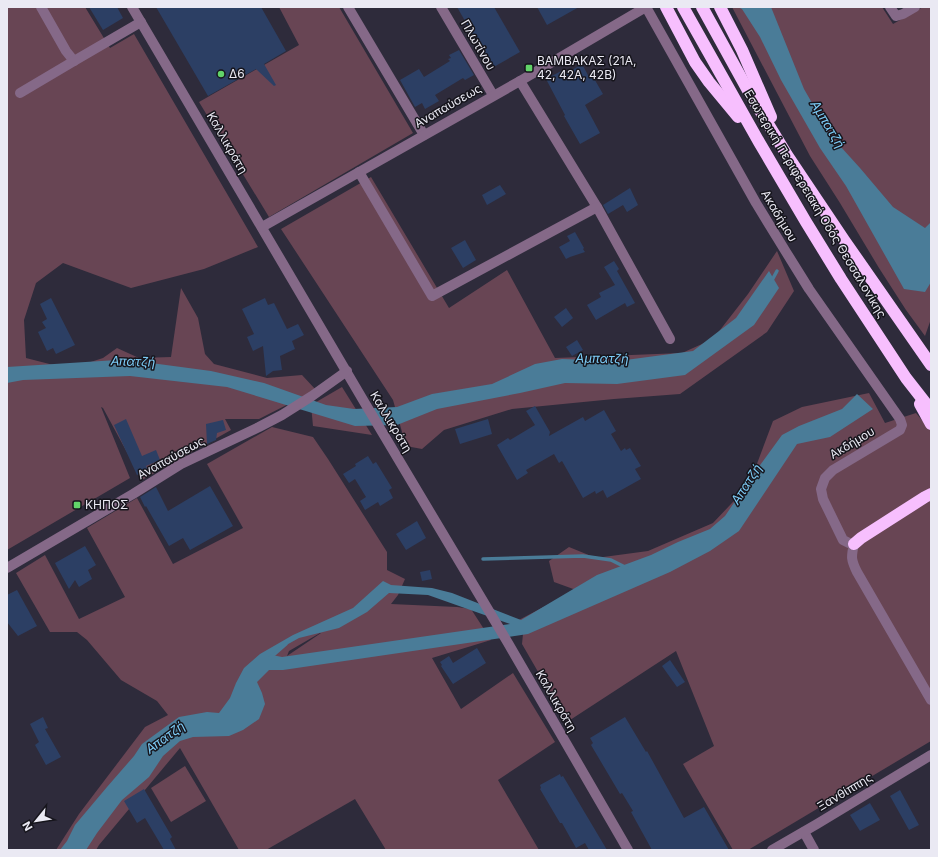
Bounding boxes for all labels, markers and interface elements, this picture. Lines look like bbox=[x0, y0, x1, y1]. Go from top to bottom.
street label: Πλωτίνου bbox=[458, 17, 499, 73]
place label: ΒΑΜΒΑΚΑΣ (21Α, 42, 42Α, 42Β) bbox=[537, 53, 636, 82]
marker: ΒΑΜΒΑΚΑΣ (21Α, 42, 42Α, 42Β) bbox=[524, 63, 534, 73]
place label: Δ6 bbox=[229, 66, 245, 81]
marker: Δ6 bbox=[216, 69, 226, 79]
street label: Αναπαύσεως bbox=[412, 80, 484, 131]
street label: Εσωτερική Περιφερειακή Οδός Θεσσαλονίκης bbox=[741, 87, 890, 321]
water label: Αμπατζή bbox=[807, 96, 849, 151]
street label: Καλλικράτη bbox=[204, 109, 251, 176]
street label: Ακαδήμου bbox=[758, 187, 801, 244]
water label: Αμπατζή bbox=[574, 350, 629, 366]
water label: Απατζή bbox=[109, 352, 156, 370]
street label: Καλλικράτη bbox=[367, 388, 416, 455]
street label: Ακδήμου bbox=[826, 423, 877, 462]
street label: Αναπαύσεως bbox=[134, 433, 207, 482]
water label: Απατζή bbox=[727, 461, 765, 508]
place label: ΚΗΠΟΣ bbox=[85, 497, 128, 512]
marker: ΚΗΠΟΣ bbox=[72, 500, 82, 510]
street label: Καλλικράτη bbox=[533, 667, 580, 734]
water label: Απατζή bbox=[141, 717, 188, 757]
street label: Ξανθίππης bbox=[814, 769, 875, 814]
north arrow bbox=[16, 801, 56, 841]
text: N bbox=[19, 819, 35, 833]

